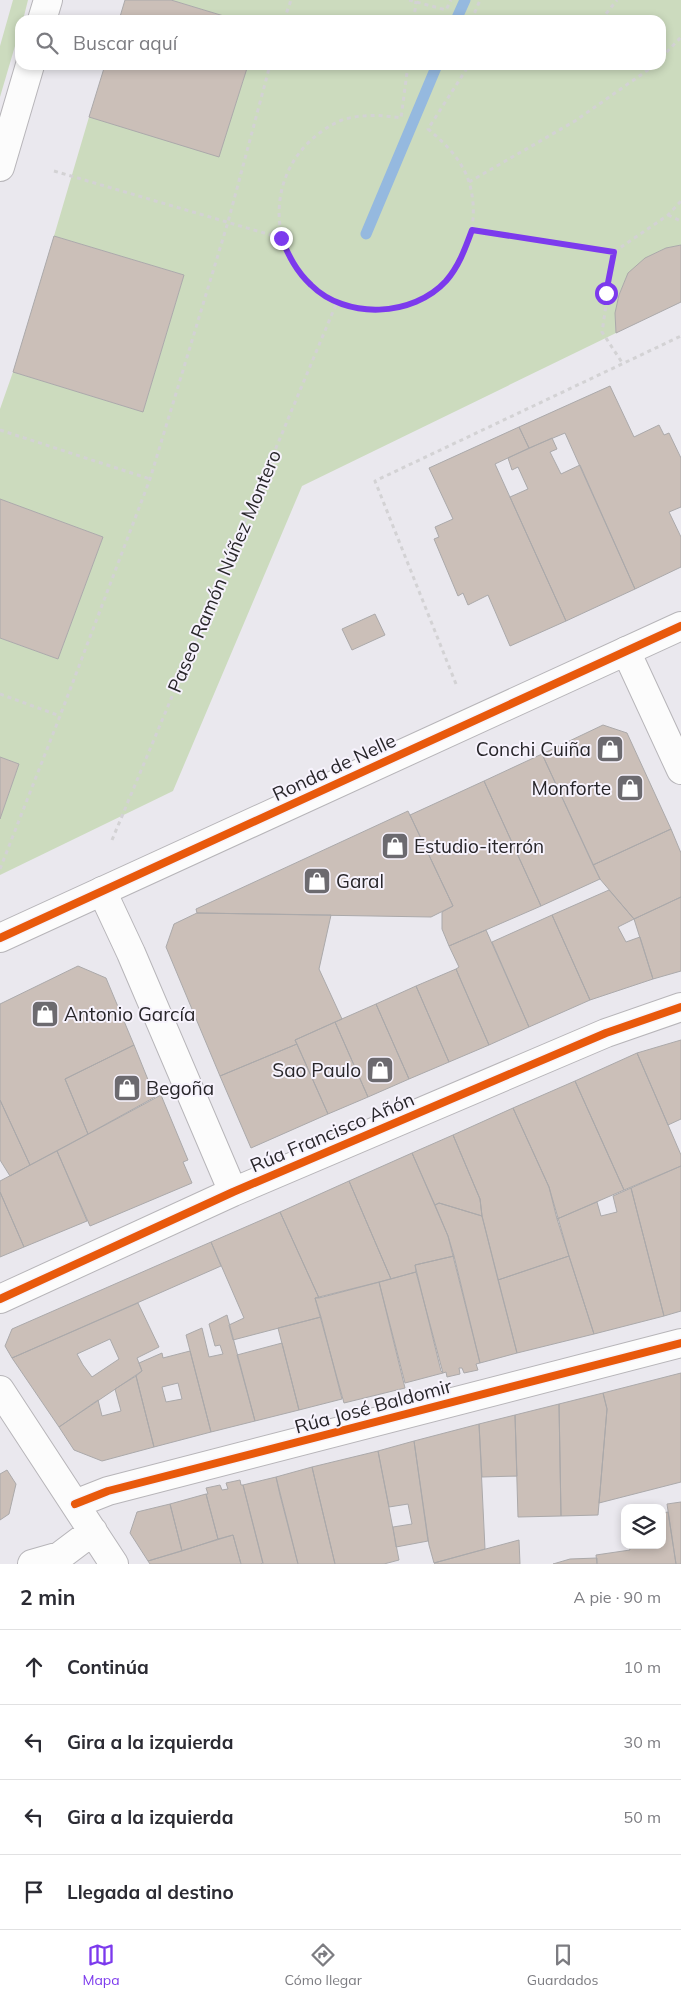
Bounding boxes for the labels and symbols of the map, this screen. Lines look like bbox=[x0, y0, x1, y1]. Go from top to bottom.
route end bbox=[270, 227, 293, 250]
route start bbox=[595, 282, 618, 305]
street label: Paseo Ramón Núñez Montero bbox=[162, 446, 286, 696]
street label: Ronda de Nelle bbox=[269, 728, 399, 806]
shop icon: Conchi Cuiña bbox=[595, 734, 625, 764]
place label: Conchi Cuiña bbox=[476, 737, 591, 761]
shop icon: Monforte bbox=[615, 773, 645, 803]
place label: Monforte bbox=[531, 776, 611, 800]
shop icon: Estudio-iterrón bbox=[380, 831, 410, 861]
place label: Estudio-iterrón bbox=[414, 834, 544, 858]
shop icon: Garal bbox=[302, 866, 332, 896]
place label: Garal bbox=[336, 869, 384, 893]
shop icon: Antonio García bbox=[30, 999, 60, 1029]
place label: Antonio García bbox=[64, 1002, 195, 1026]
shop icon: Sao Paulo bbox=[365, 1055, 395, 1085]
place label: Sao Paulo bbox=[272, 1058, 361, 1082]
shop icon: Begoña bbox=[112, 1073, 142, 1103]
place label: Begoña bbox=[146, 1076, 214, 1100]
street label: Rúa Francisco Añón bbox=[246, 1087, 418, 1177]
street label: Rúa José Baldomir bbox=[292, 1373, 454, 1438]

